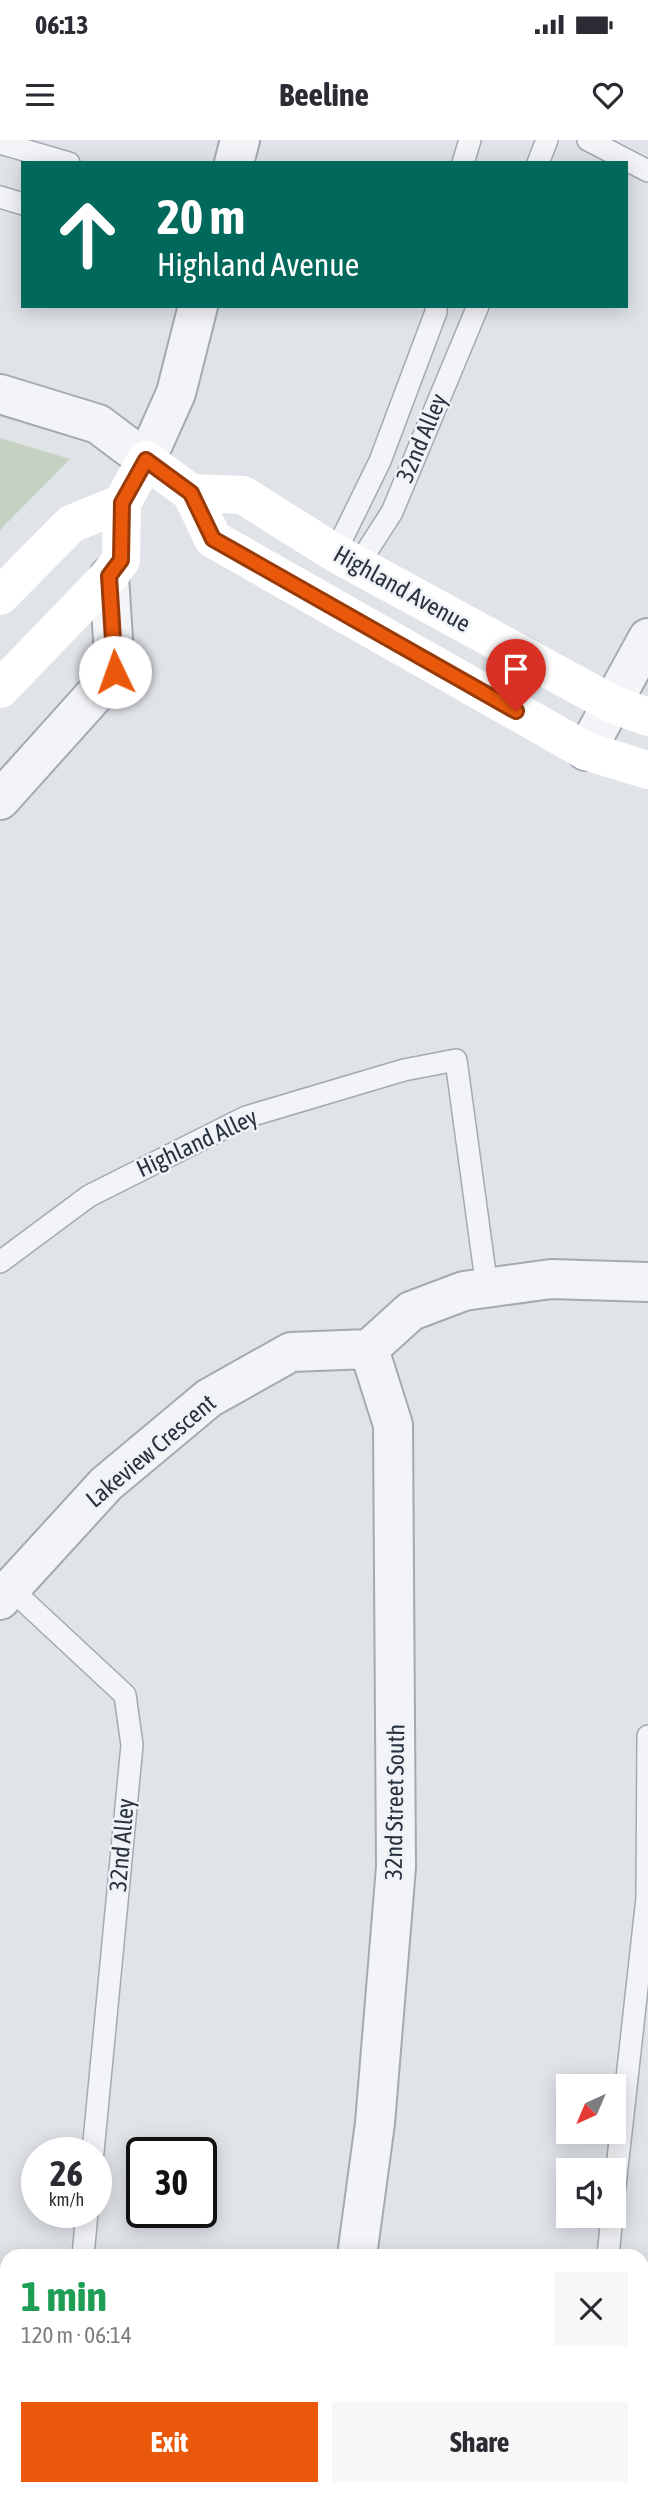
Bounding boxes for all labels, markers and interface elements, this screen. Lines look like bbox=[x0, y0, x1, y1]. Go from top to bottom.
text: 06:13 bbox=[35, 10, 89, 40]
icon: menu bbox=[21, 76, 59, 114]
text: Beeline bbox=[279, 76, 369, 113]
icon: heart bbox=[589, 76, 627, 114]
text: 20 m bbox=[157, 188, 245, 244]
icon: ahead bbox=[42, 189, 133, 280]
text: Highland Avenue bbox=[157, 246, 359, 283]
street label: 32nd Alley bbox=[391, 389, 452, 486]
street label: Highland Avenue bbox=[329, 540, 475, 637]
position arrow bbox=[78, 635, 152, 709]
pin bbox=[486, 639, 546, 711]
icon: arrive bbox=[497, 650, 535, 688]
street label: Highland Alley bbox=[132, 1103, 262, 1182]
street label: Lakeview Crescent bbox=[81, 1389, 221, 1513]
street label: 32nd Street South bbox=[380, 1724, 409, 1880]
street label: 32nd Alley bbox=[104, 1797, 139, 1893]
north arrow bbox=[556, 2074, 626, 2144]
map controls bbox=[556, 2074, 626, 2228]
speed limit sign: 30 bbox=[126, 2137, 217, 2228]
text: 26 bbox=[50, 2153, 83, 2193]
button: sound bbox=[556, 2158, 626, 2228]
text: km/h bbox=[49, 2189, 84, 2210]
text: 1 min bbox=[21, 2272, 107, 2320]
button: close bbox=[554, 2272, 628, 2346]
text: 120 m · 06:14 bbox=[21, 2322, 132, 2348]
button: Exit bbox=[21, 2402, 318, 2482]
button: Share bbox=[332, 2402, 628, 2482]

